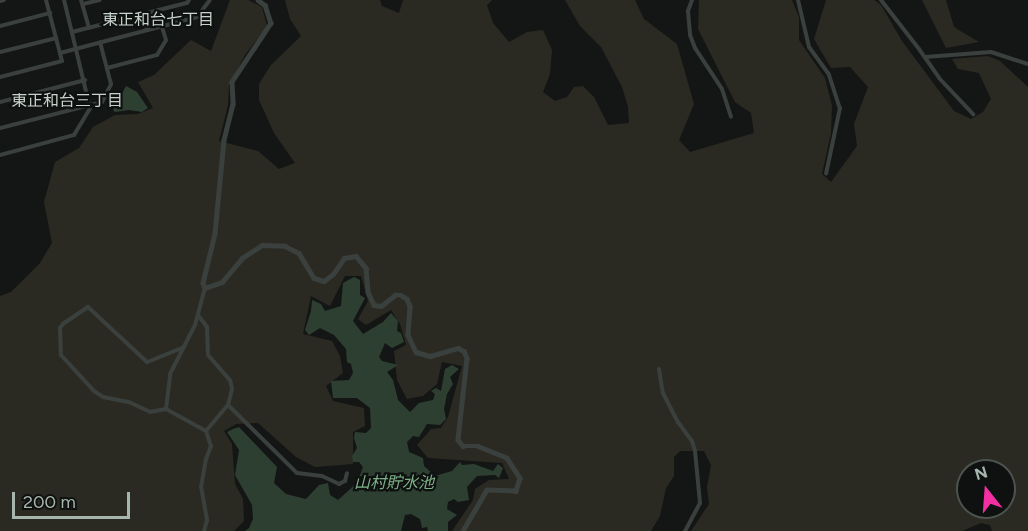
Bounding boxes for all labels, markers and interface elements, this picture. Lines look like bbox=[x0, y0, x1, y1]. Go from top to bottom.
district label: 東正和台七丁目 bbox=[102, 10, 214, 30]
district label: 東正和台三丁目 bbox=[11, 91, 123, 111]
north arrow bbox=[956, 459, 1016, 519]
text: N bbox=[972, 462, 990, 484]
water label: 山村貯水池 bbox=[354, 473, 434, 493]
scale bar bbox=[15, 480, 134, 518]
text: 200 m bbox=[23, 491, 76, 513]

